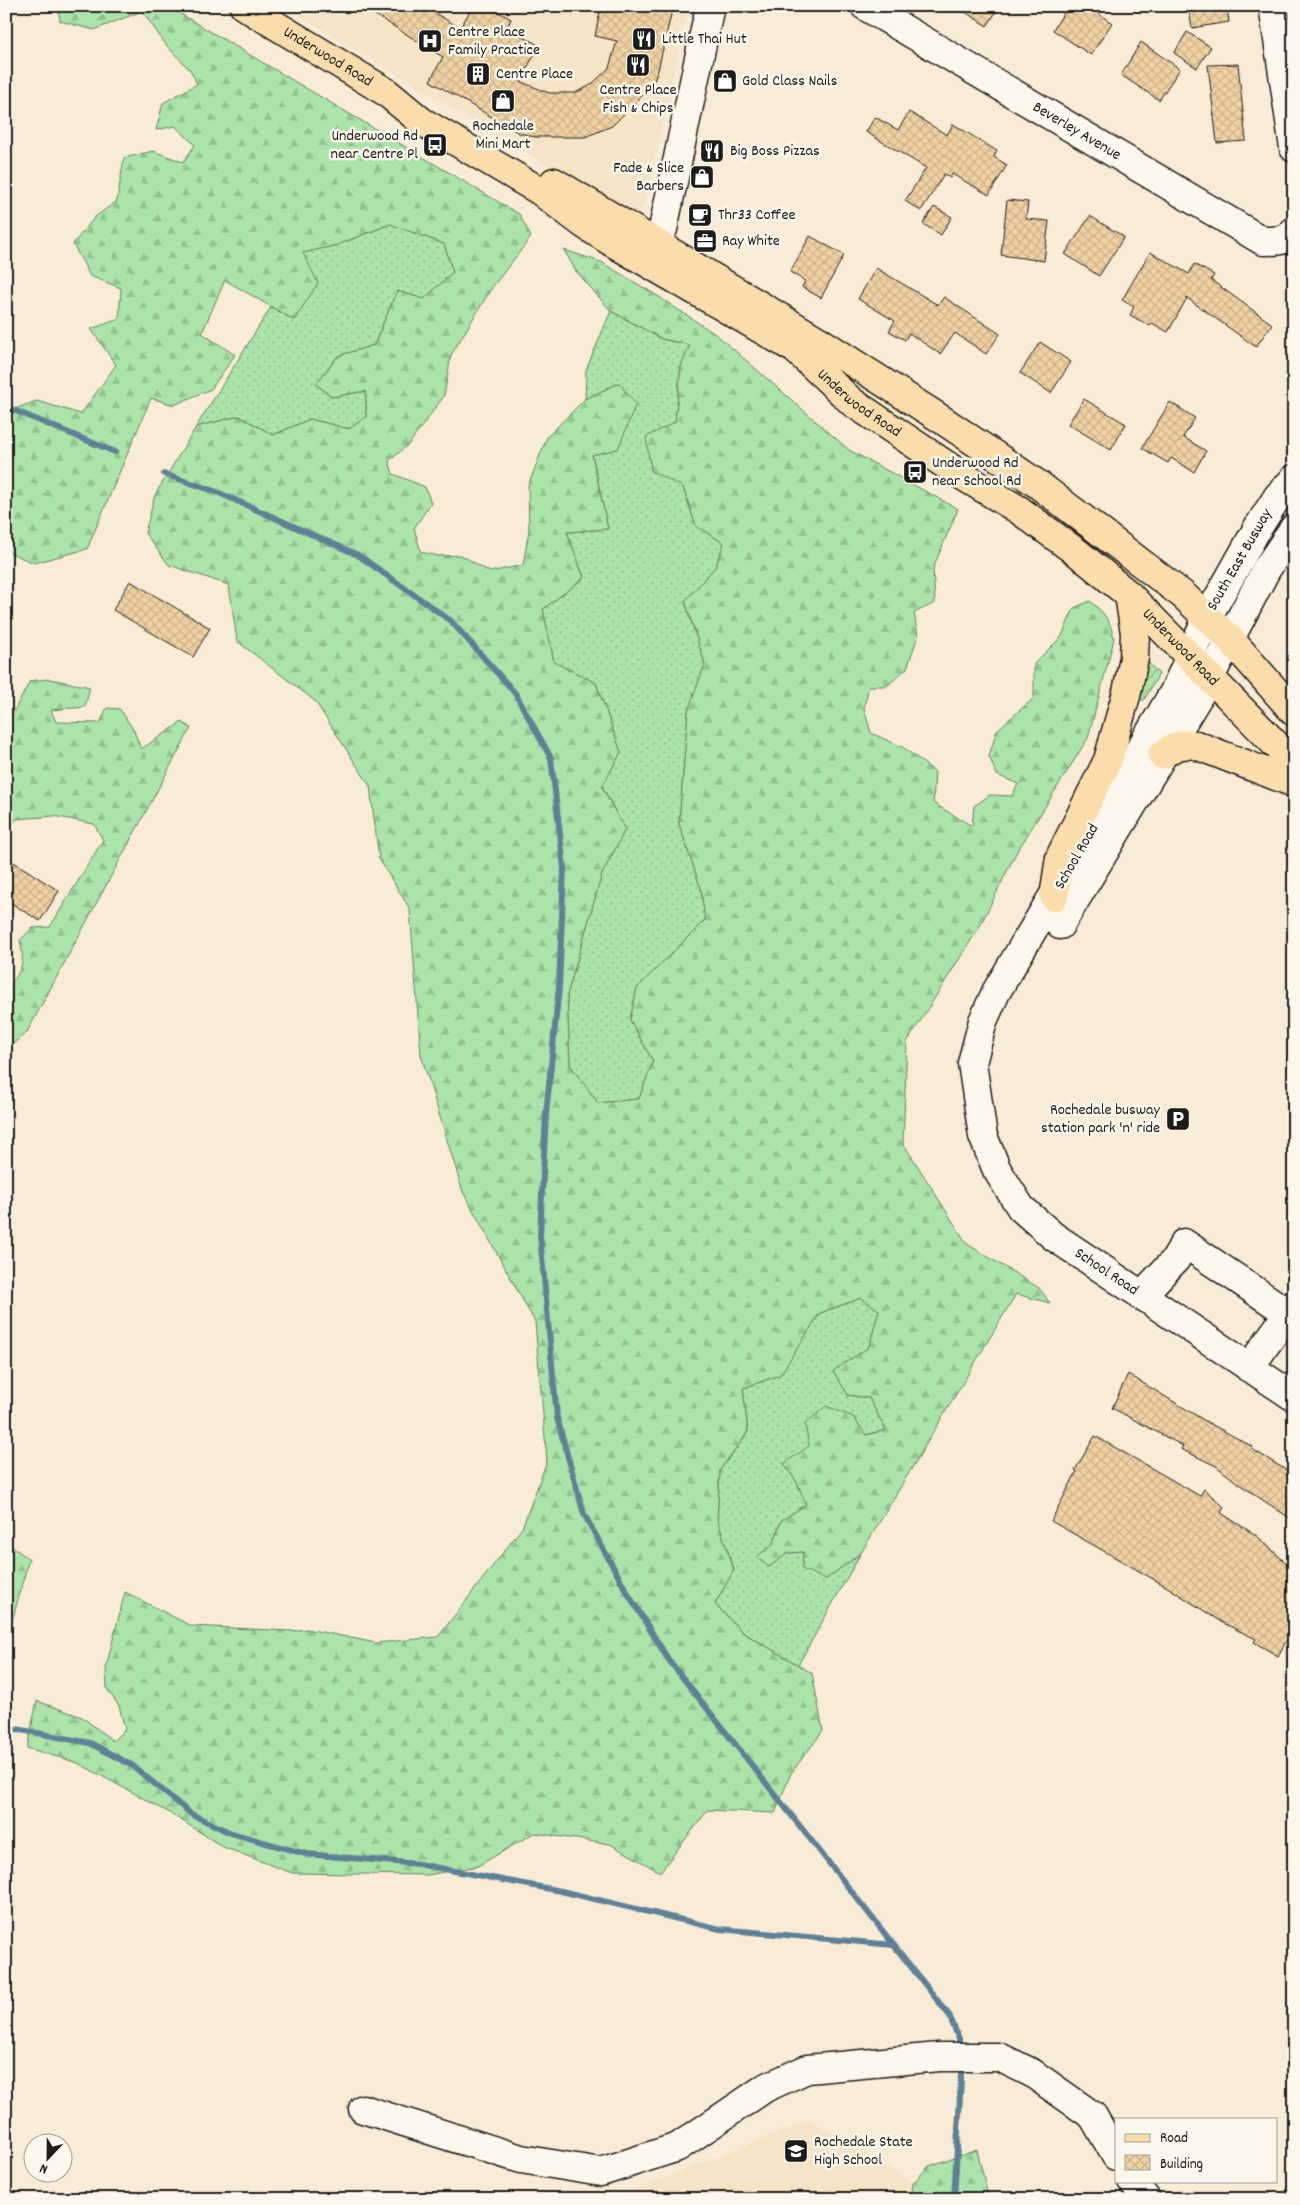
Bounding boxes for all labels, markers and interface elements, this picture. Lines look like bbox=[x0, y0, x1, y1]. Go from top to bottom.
street label: Underwood Road bbox=[279, 21, 377, 93]
place label: Centre Place Family Practice bbox=[448, 21, 540, 62]
restaurant icon: Little Thai Hut bbox=[631, 26, 657, 52]
hospital icon: Centre Place Family Practice bbox=[417, 28, 443, 54]
place label: Little Thai Hut bbox=[662, 28, 747, 51]
restaurant icon: Centre Place Fish & Chips bbox=[625, 52, 651, 78]
building icon: Centre Place bbox=[465, 61, 491, 87]
place label: Centre Place bbox=[496, 63, 573, 86]
shop icon: Gold Class Nails bbox=[712, 68, 738, 94]
place label: Gold Class Nails bbox=[742, 70, 838, 93]
place label: Centre Place Fish & Chips bbox=[600, 79, 676, 120]
shop icon: Rochedale Mini Mart bbox=[490, 88, 516, 114]
street label: Beverley Avenue bbox=[1028, 96, 1125, 166]
place label: Rochedale Mini Mart bbox=[472, 115, 534, 156]
place label: Underwood Rd near Centre Pl bbox=[331, 125, 418, 166]
bus stop icon: Underwood Rd near Centre Pl bbox=[422, 132, 448, 158]
restaurant icon: Big Boss Pizzas bbox=[699, 138, 725, 164]
place label: Big Boss Pizzas bbox=[730, 140, 820, 163]
place label: Fade & Slice Barbers bbox=[613, 157, 684, 198]
shop icon: Fade & Slice Barbers bbox=[689, 164, 715, 190]
cafe icon: Thr33 Coffee bbox=[687, 202, 713, 228]
place label: Thr33 Coffee bbox=[718, 204, 795, 227]
office icon: Ray White bbox=[692, 228, 718, 254]
place label: Ray White bbox=[722, 230, 780, 253]
street label: Underwood Road bbox=[812, 363, 906, 443]
place label: Underwood Rd near School Rd bbox=[932, 452, 1021, 493]
bus stop icon: Underwood Rd near School Rd bbox=[902, 459, 928, 485]
street label: South East Busway bbox=[1201, 504, 1279, 615]
street label: Underwood Road bbox=[1137, 603, 1224, 692]
street label: School Road bbox=[1049, 820, 1105, 894]
place label: Rochedale busway station park 'n' ride bbox=[1041, 1099, 1161, 1140]
parking icon: Rochedale busway station park 'n' ride bbox=[1165, 1106, 1191, 1132]
street label: School Road bbox=[1070, 1242, 1143, 1301]
legend bbox=[1115, 2118, 1278, 2182]
text: Road bbox=[1160, 2128, 1188, 2150]
place label: Rochedale State High School bbox=[814, 2131, 913, 2172]
north arrow bbox=[22, 2132, 72, 2182]
school or university icon: Rochedale State High School bbox=[783, 2138, 809, 2164]
text: Building bbox=[1160, 2154, 1203, 2176]
text: N bbox=[37, 2158, 51, 2179]

